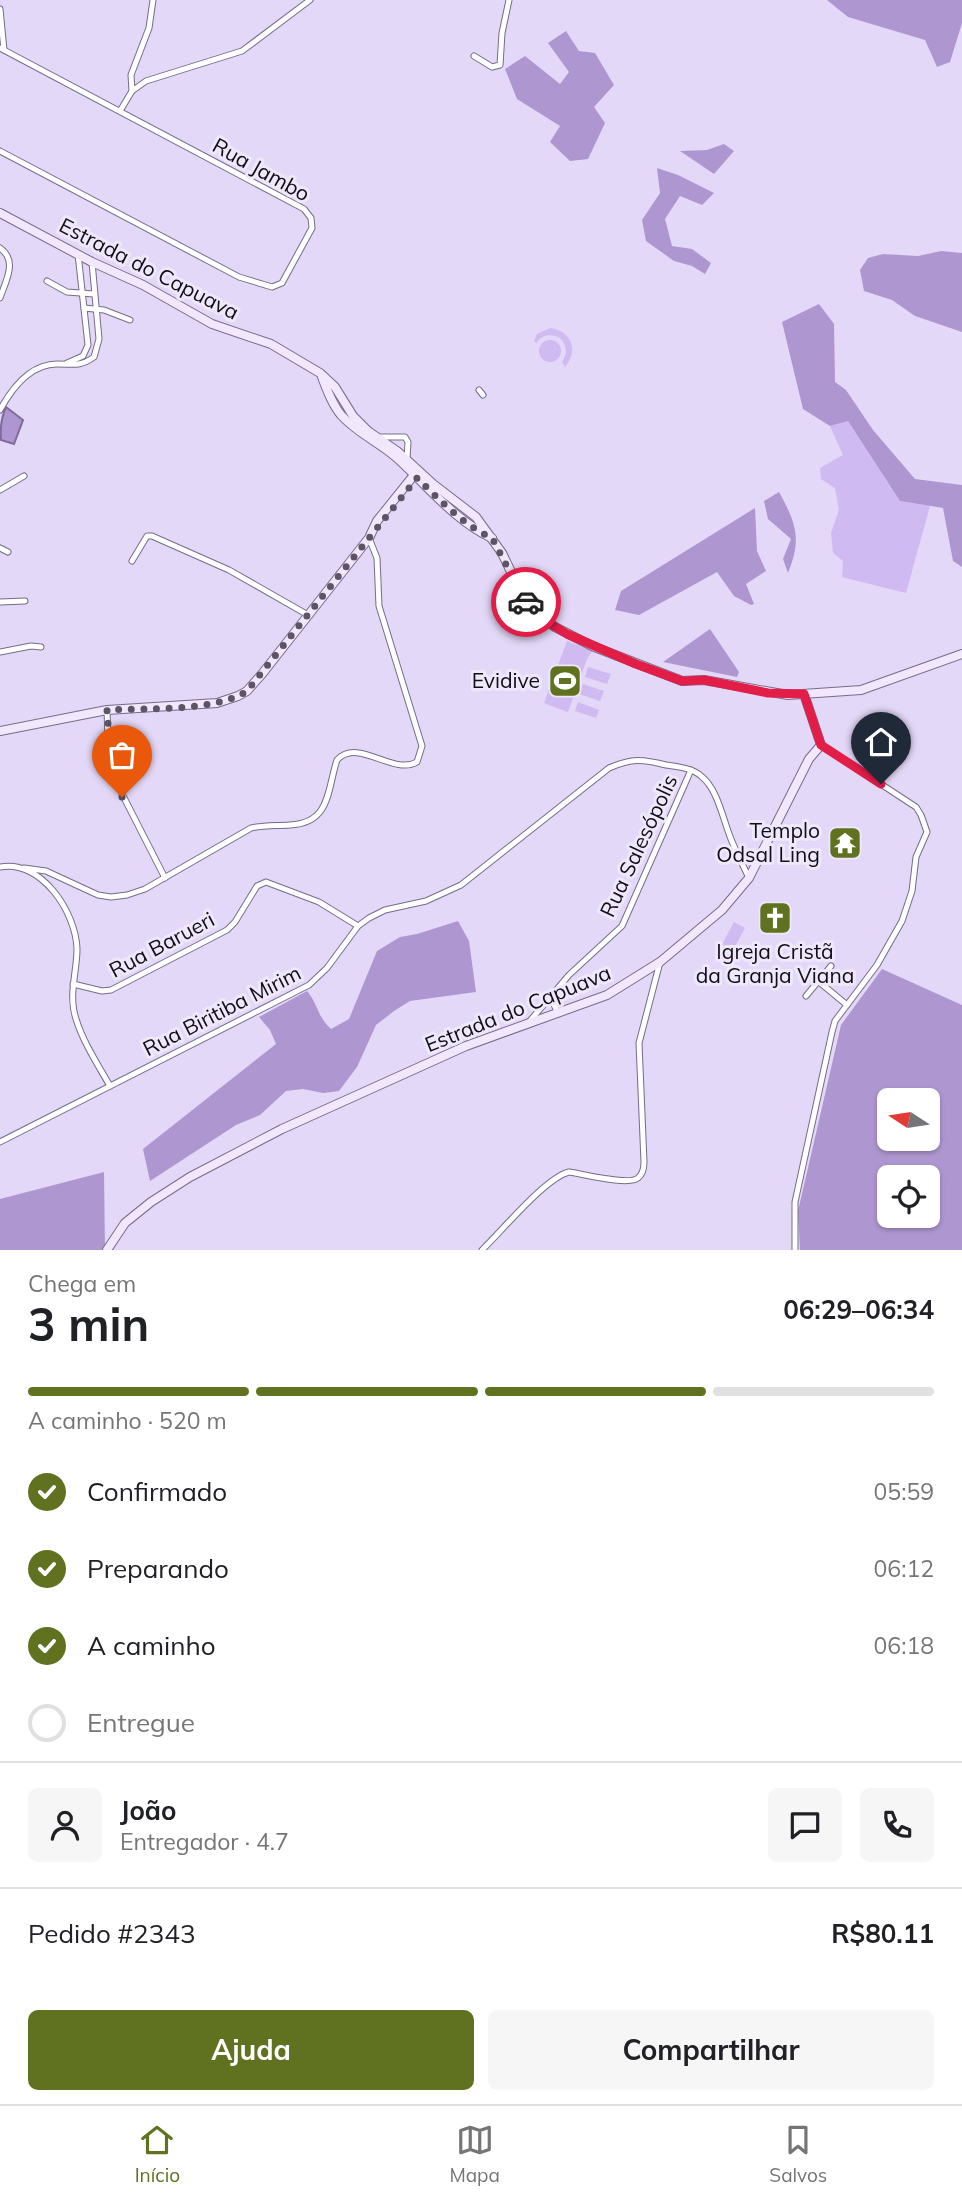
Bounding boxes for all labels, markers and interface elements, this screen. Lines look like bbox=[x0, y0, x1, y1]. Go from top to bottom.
street label: Rua Jambo bbox=[208, 132, 315, 207]
street label: Estrada do Capuava bbox=[55, 212, 244, 325]
courier bbox=[491, 567, 561, 637]
icon: car bbox=[507, 583, 545, 621]
sports icon: Evidive bbox=[546, 662, 584, 700]
place label: Evidive bbox=[472, 667, 540, 693]
pin bbox=[851, 712, 911, 784]
icon: home bbox=[862, 723, 900, 761]
pin bbox=[92, 725, 152, 797]
icon: bag bbox=[103, 736, 141, 774]
street label: Rua Salesópolis bbox=[594, 770, 682, 921]
place label: Templo Odsal Ling bbox=[716, 817, 820, 867]
temple icon: Templo Odsal Ling bbox=[826, 824, 864, 862]
church icon: Igreja Cristã da Granja Viana bbox=[756, 899, 794, 937]
street label: Rua Barueri bbox=[104, 906, 219, 983]
place label: Igreja Cristã da Granja Viana bbox=[696, 938, 854, 988]
street label: Rua Biritiba Mirim bbox=[138, 959, 305, 1061]
street label: Estrada do Capuava bbox=[421, 959, 614, 1057]
north arrow bbox=[877, 1088, 940, 1152]
map controls bbox=[877, 1088, 940, 1228]
button: locate bbox=[877, 1165, 940, 1228]
text: Chega em bbox=[28, 1269, 136, 1298]
text: 06:29–06:34 bbox=[783, 1293, 934, 1326]
text: 3 min bbox=[28, 1295, 149, 1353]
text: A caminho · 520 m bbox=[28, 1406, 227, 1435]
icon: check bbox=[28, 1473, 66, 1511]
text: Confirmado bbox=[87, 1475, 227, 1508]
text: 05:59 bbox=[874, 1477, 934, 1506]
icon: check bbox=[28, 1550, 66, 1588]
text: Preparando bbox=[87, 1552, 229, 1585]
text: 06:12 bbox=[874, 1554, 934, 1583]
icon: check bbox=[28, 1627, 66, 1665]
text: A caminho bbox=[87, 1629, 216, 1662]
text: 06:18 bbox=[874, 1631, 934, 1660]
text: Entregue bbox=[87, 1706, 195, 1739]
button: person bbox=[28, 1788, 102, 1862]
button: chat bbox=[768, 1788, 842, 1862]
button: phone bbox=[860, 1788, 934, 1862]
text: João bbox=[120, 1794, 176, 1827]
text: Entregador · 4.7 bbox=[120, 1827, 289, 1856]
text: Pedido #2343 bbox=[28, 1917, 196, 1950]
text: R$80.11 bbox=[831, 1917, 934, 1950]
button: Ajuda bbox=[28, 2010, 474, 2090]
button: Compartilhar bbox=[488, 2010, 934, 2090]
tab: Início bbox=[135, 2121, 180, 2187]
tab: Mapa bbox=[449, 2121, 500, 2187]
tab: Salvos bbox=[769, 2121, 827, 2187]

